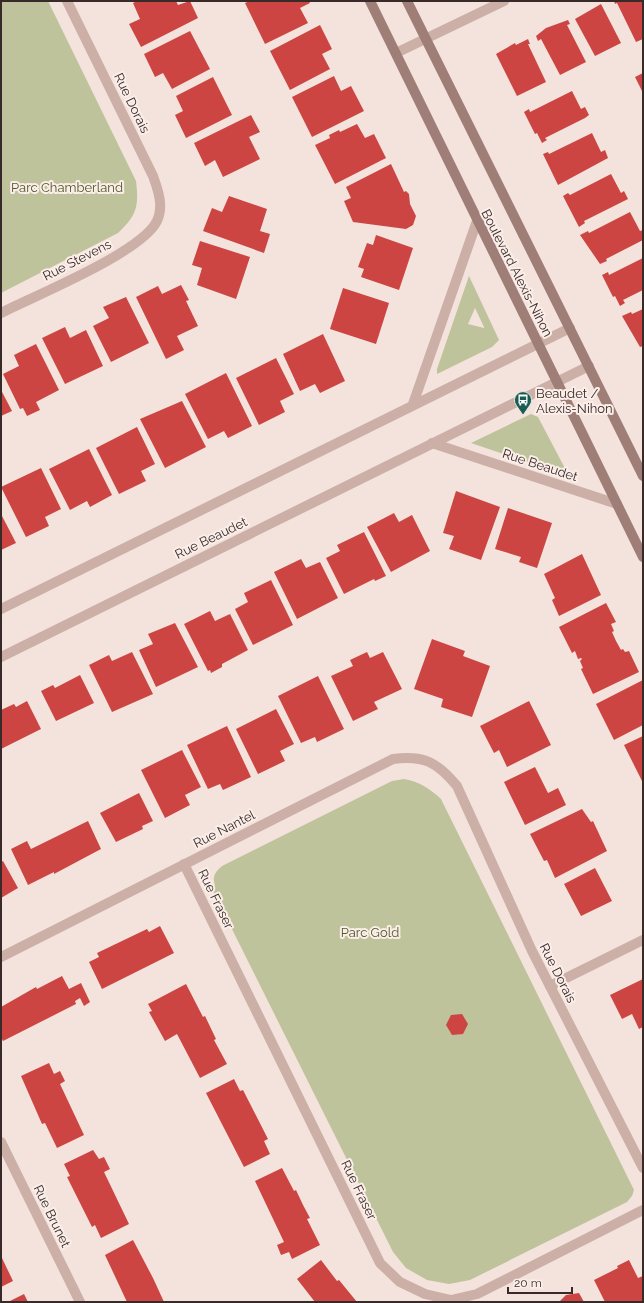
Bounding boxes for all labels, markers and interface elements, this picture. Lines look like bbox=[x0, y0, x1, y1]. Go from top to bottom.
street label: Rue Dorais bbox=[111, 71, 153, 135]
park label: Parc Chamberland bbox=[11, 180, 123, 195]
street label: Boulevard Alexis-Nihon bbox=[478, 207, 556, 339]
street label: Rue Stevens bbox=[40, 236, 114, 284]
place label: Beaudet / Alexis-Nihon bbox=[536, 386, 613, 416]
bus stop icon: Beaudet / Alexis-Nihon bbox=[513, 390, 533, 415]
street label: Rue Beaudet bbox=[501, 446, 580, 484]
street label: Rue Beaudet bbox=[173, 514, 250, 562]
street label: Rue Nantel bbox=[191, 807, 258, 851]
street label: Rue Fraser bbox=[195, 867, 237, 932]
park label: Parc Gold bbox=[341, 925, 399, 940]
street label: Rue Dorais bbox=[537, 941, 579, 1005]
street label: Rue Fraser bbox=[338, 1158, 380, 1223]
street label: Rue Brunet bbox=[30, 1182, 74, 1250]
scale bar bbox=[508, 1269, 572, 1295]
text: 20 m bbox=[514, 1276, 542, 1290]

